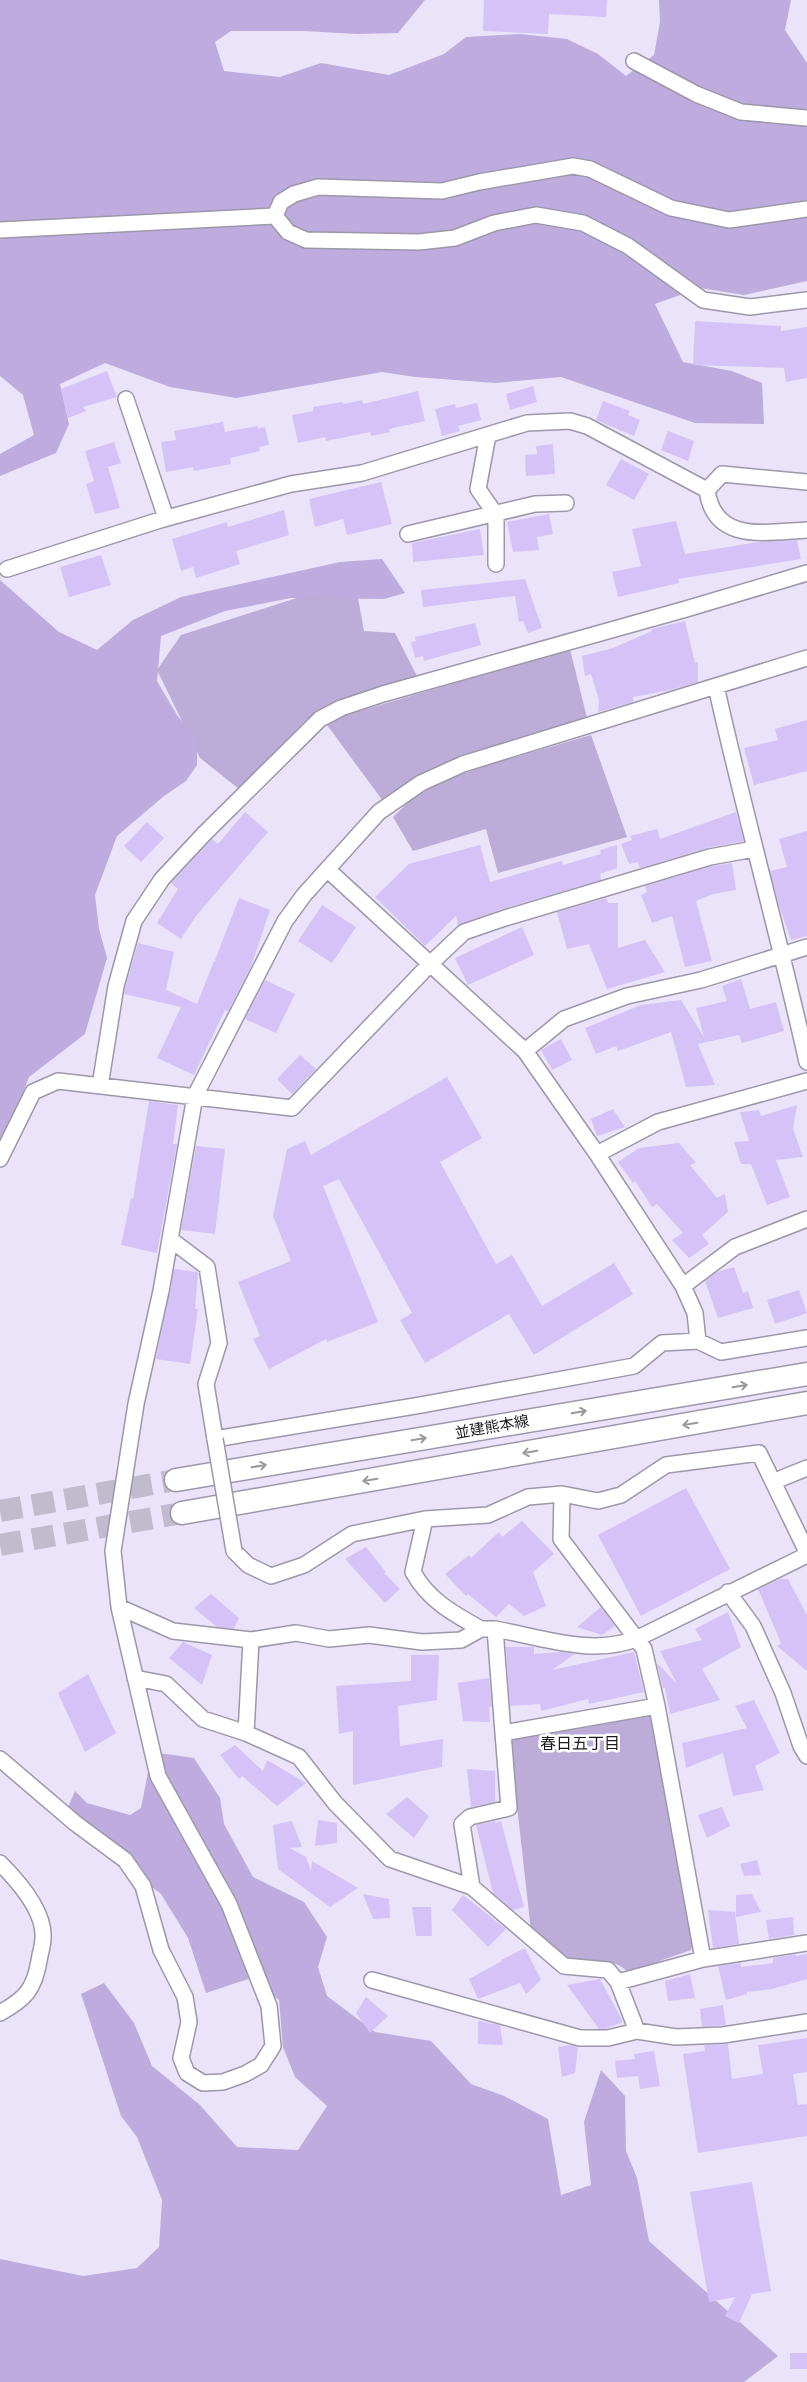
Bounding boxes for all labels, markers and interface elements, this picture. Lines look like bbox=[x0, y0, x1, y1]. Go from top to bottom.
one-way arrow bbox=[731, 1380, 747, 1390]
one-way arrow bbox=[571, 1407, 587, 1417]
street label: 並建熊本線 bbox=[453, 1412, 531, 1442]
one-way arrow bbox=[682, 1420, 698, 1429]
one-way arrow bbox=[411, 1434, 427, 1444]
one-way arrow bbox=[522, 1448, 538, 1458]
one-way arrow bbox=[251, 1461, 267, 1471]
one-way arrow bbox=[362, 1476, 378, 1486]
district label: 春日五丁目 bbox=[540, 1734, 620, 1753]

